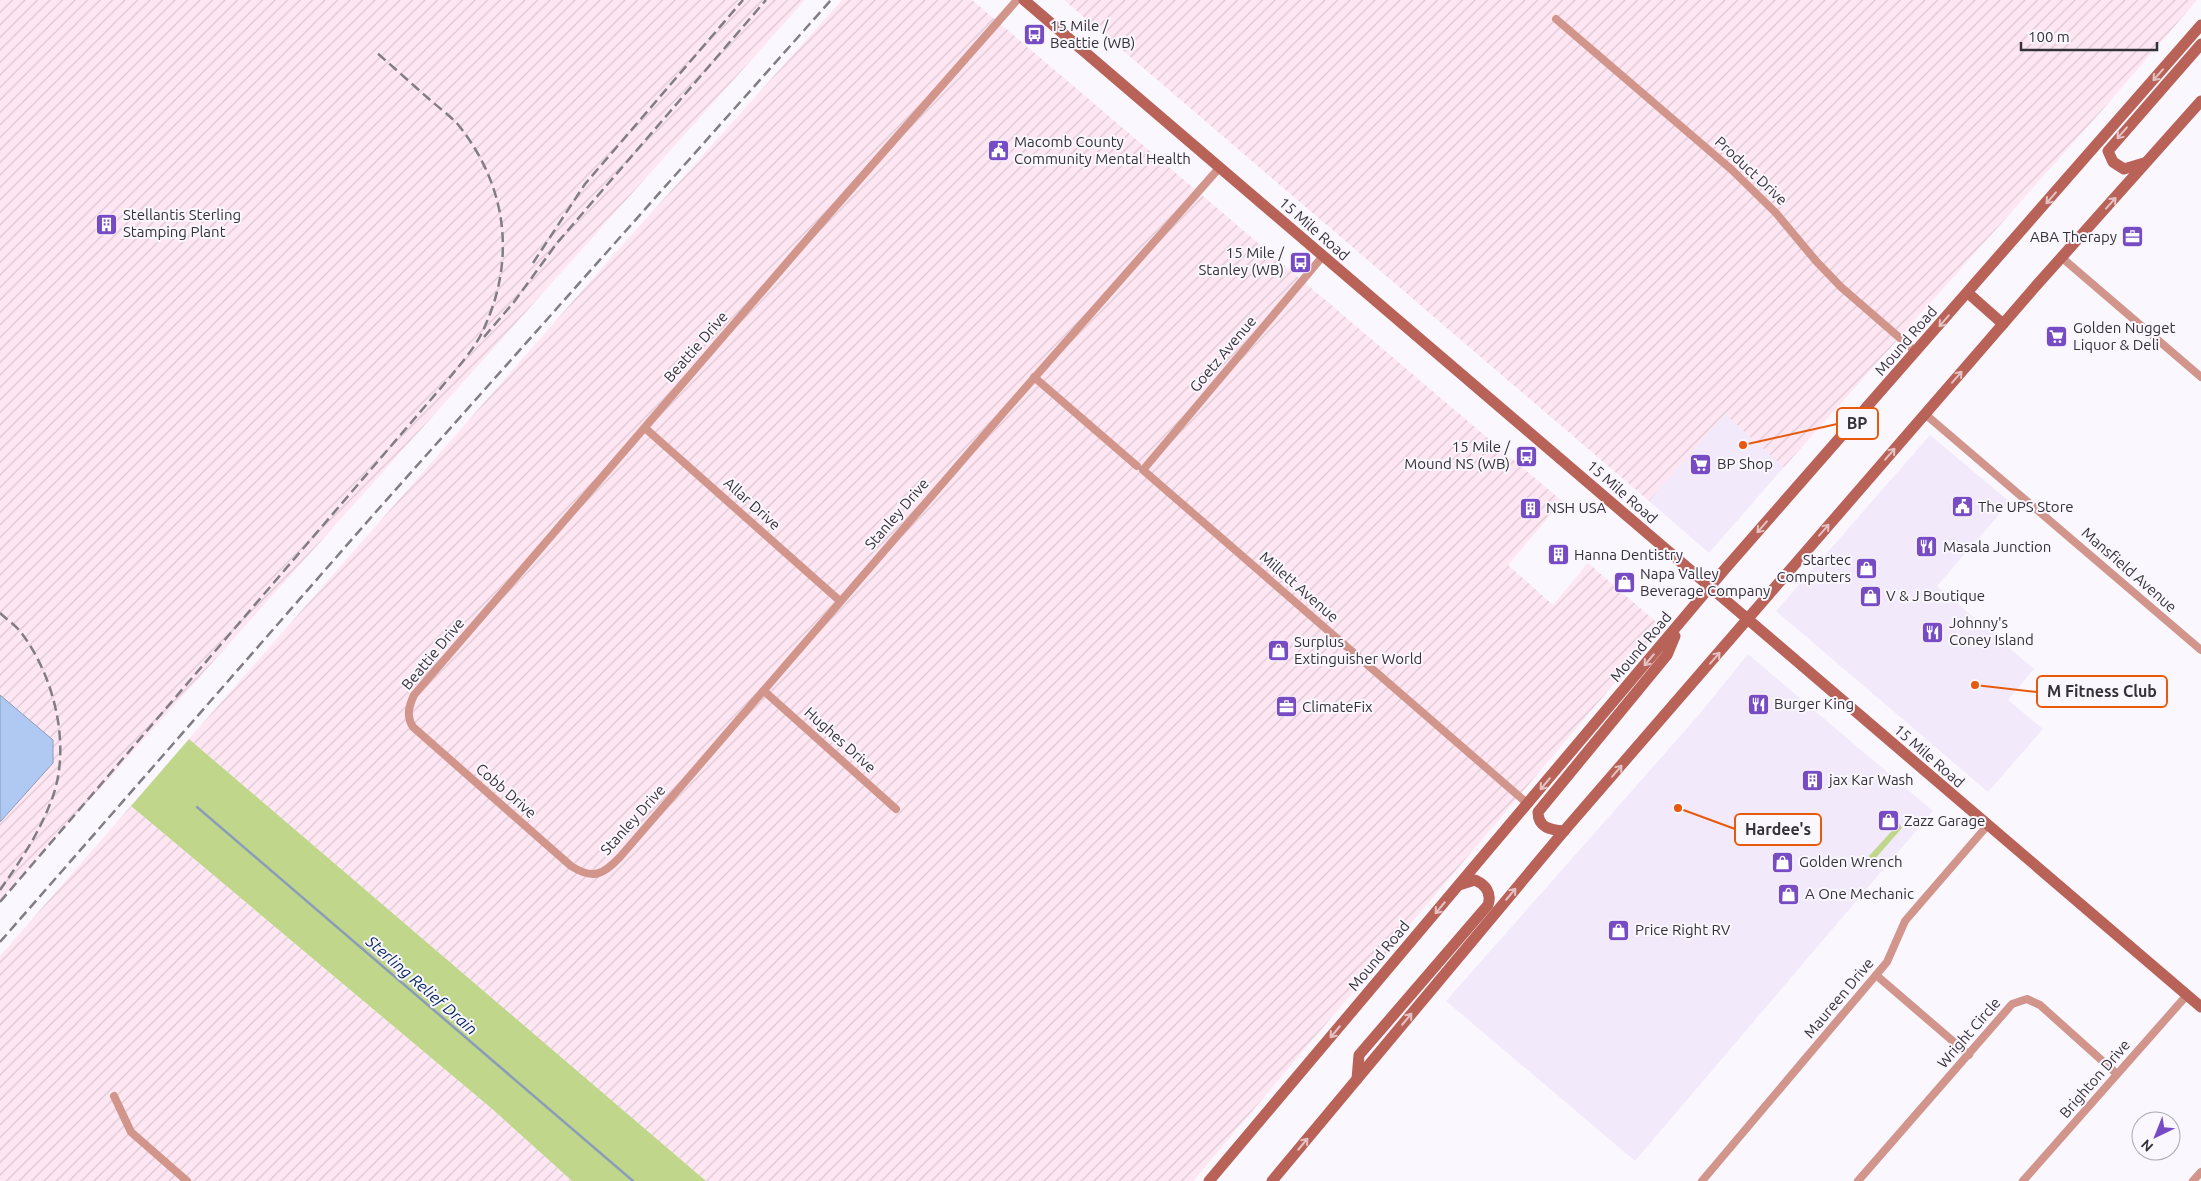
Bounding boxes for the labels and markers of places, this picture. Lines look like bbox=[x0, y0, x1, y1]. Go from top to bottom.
place label: 15 Mile / Beattie (WB) bbox=[1050, 17, 1135, 51]
bus stop icon: 15 Mile / Beattie (WB) bbox=[1022, 23, 1046, 47]
place label: Macomb County Community Mental Health bbox=[1014, 133, 1191, 167]
public building icon: Macomb County Community Mental Health bbox=[986, 139, 1010, 163]
place label: Stellantis Sterling Stamping Plant bbox=[123, 206, 241, 240]
building icon: Stellantis Sterling Stamping Plant bbox=[95, 212, 119, 236]
office icon: ABA Therapy bbox=[2121, 225, 2145, 249]
place label: ABA Therapy bbox=[2030, 228, 2117, 245]
place label: 15 Mile / Stanley (WB) bbox=[1198, 244, 1284, 278]
bus stop icon: 15 Mile / Stanley (WB) bbox=[1288, 250, 1312, 274]
place label: Golden Nugget Liquor & Deli bbox=[2073, 319, 2176, 353]
supermarket icon: Golden Nugget Liquor & Deli bbox=[2045, 325, 2069, 349]
callout: BP bbox=[1837, 408, 1878, 439]
place label: 15 Mile / Mound NS (WB) bbox=[1404, 438, 1510, 472]
bus stop icon: 15 Mile / Mound NS (WB) bbox=[1514, 444, 1538, 468]
supermarket icon: BP Shop bbox=[1689, 452, 1713, 476]
place label: BP Shop bbox=[1717, 455, 1773, 472]
public building icon: The UPS Store bbox=[1950, 495, 1974, 519]
building icon: NSH USA bbox=[1518, 496, 1542, 520]
place label: The UPS Store bbox=[1978, 498, 2074, 515]
place label: NSH USA bbox=[1546, 499, 1607, 516]
restaurant icon: Masala Junction bbox=[1915, 535, 1939, 559]
place label: Masala Junction bbox=[1943, 538, 2051, 555]
building icon: Hanna Dentistry bbox=[1546, 543, 1570, 567]
place label: Hanna Dentistry bbox=[1574, 546, 1683, 563]
place label: Startec Computers bbox=[1776, 551, 1851, 585]
shop icon: Startec Computers bbox=[1855, 557, 1879, 581]
place label: Napa Valley Beverage Company bbox=[1640, 565, 1770, 599]
shop icon: Napa Valley Beverage Company bbox=[1612, 571, 1636, 595]
shop icon: V & J Boutique bbox=[1858, 584, 1882, 608]
place label: V & J Boutique bbox=[1886, 587, 1985, 604]
place label: Johnny's Coney Island bbox=[1949, 614, 2034, 648]
restaurant icon: Johnny's Coney Island bbox=[1921, 620, 1945, 644]
place label: Surplus Extinguisher World bbox=[1294, 633, 1422, 667]
shop icon: Surplus Extinguisher World bbox=[1266, 639, 1290, 663]
callout: M Fitness Club bbox=[2037, 676, 2167, 707]
restaurant icon: Burger King bbox=[1746, 692, 1770, 716]
office icon: ClimateFix bbox=[1274, 695, 1298, 719]
place label: Burger King bbox=[1774, 695, 1854, 712]
place label: ClimateFix bbox=[1302, 698, 1373, 715]
building icon: jax Kar Wash bbox=[1801, 768, 1825, 792]
place label: jax Kar Wash bbox=[1828, 771, 1914, 788]
shop icon: Zazz Garage bbox=[1876, 809, 1900, 833]
place label: Zazz Garage bbox=[1904, 812, 1985, 829]
callout: Hardee's bbox=[1735, 814, 1821, 845]
shop icon: Golden Wrench bbox=[1771, 850, 1795, 874]
place label: Golden Wrench bbox=[1799, 853, 1902, 870]
shop icon: A One Mechanic bbox=[1777, 882, 1801, 906]
place label: A One Mechanic bbox=[1805, 885, 1914, 902]
shop icon: Price Right RV bbox=[1607, 918, 1631, 942]
place label: Price Right RV bbox=[1635, 921, 1731, 938]

